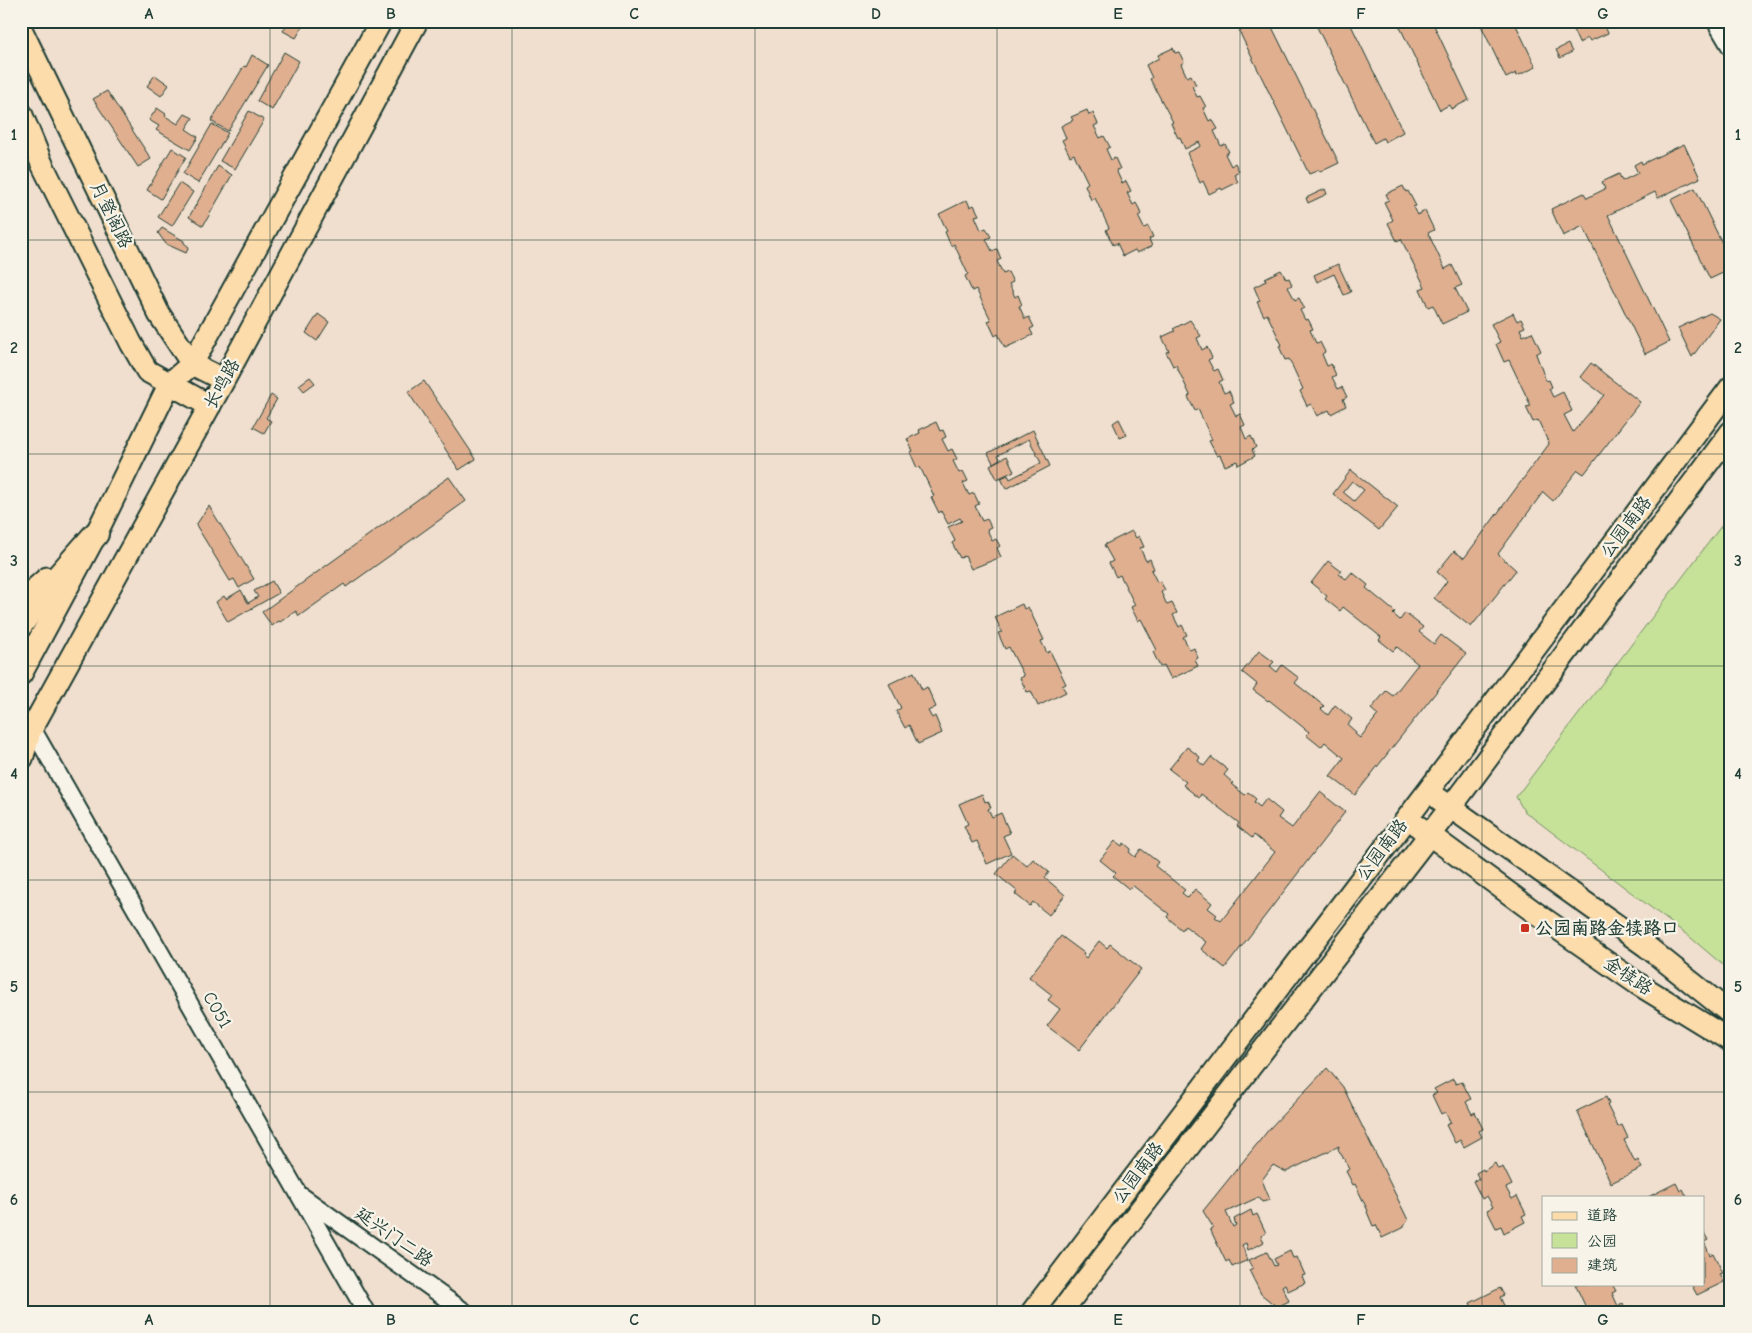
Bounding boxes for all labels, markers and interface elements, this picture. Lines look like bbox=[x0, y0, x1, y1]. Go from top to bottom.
text: A bbox=[145, 5, 154, 23]
text: B bbox=[386, 5, 396, 23]
text: C bbox=[629, 5, 639, 23]
text: D bbox=[871, 5, 881, 23]
text: E bbox=[1113, 5, 1123, 23]
text: F bbox=[1356, 5, 1366, 23]
text: G bbox=[1597, 5, 1609, 23]
text: 1 bbox=[11, 126, 17, 144]
text: 1 bbox=[1735, 126, 1741, 144]
street label: 月登阁路 bbox=[86, 178, 136, 252]
text: 2 bbox=[10, 339, 18, 357]
text: 2 bbox=[1734, 339, 1742, 357]
street label: 长鸣路 bbox=[200, 355, 244, 413]
street label: 公园南路 bbox=[1596, 492, 1656, 562]
text: 3 bbox=[10, 552, 18, 570]
text: 3 bbox=[1734, 552, 1742, 570]
text: 4 bbox=[10, 765, 18, 783]
text: 4 bbox=[1734, 765, 1742, 783]
street label: 公园南路 bbox=[1352, 815, 1412, 885]
place label: 公园南路金犊路口 bbox=[1535, 918, 1679, 939]
marker: 公园南路金犊路口 bbox=[1519, 922, 1531, 934]
street label: 金犊路 bbox=[1600, 952, 1656, 1000]
text: 5 bbox=[10, 978, 18, 996]
text: 5 bbox=[1734, 978, 1742, 996]
street label: C051 bbox=[198, 988, 236, 1032]
street label: 公园南路 bbox=[1108, 1138, 1168, 1208]
text: 6 bbox=[10, 1191, 18, 1209]
text: 6 bbox=[1734, 1191, 1742, 1209]
legend bbox=[1542, 1196, 1704, 1286]
street label: 延兴门二路 bbox=[351, 1203, 437, 1271]
text: 道路 bbox=[1587, 1206, 1617, 1224]
text: 公园 bbox=[1587, 1232, 1617, 1250]
text: 建筑 bbox=[1587, 1256, 1617, 1274]
text: A bbox=[145, 1311, 154, 1329]
text: B bbox=[386, 1311, 396, 1329]
text: C bbox=[629, 1311, 639, 1329]
text: D bbox=[871, 1311, 881, 1329]
text: E bbox=[1113, 1311, 1123, 1329]
text: F bbox=[1356, 1311, 1366, 1329]
text: G bbox=[1597, 1311, 1609, 1329]

